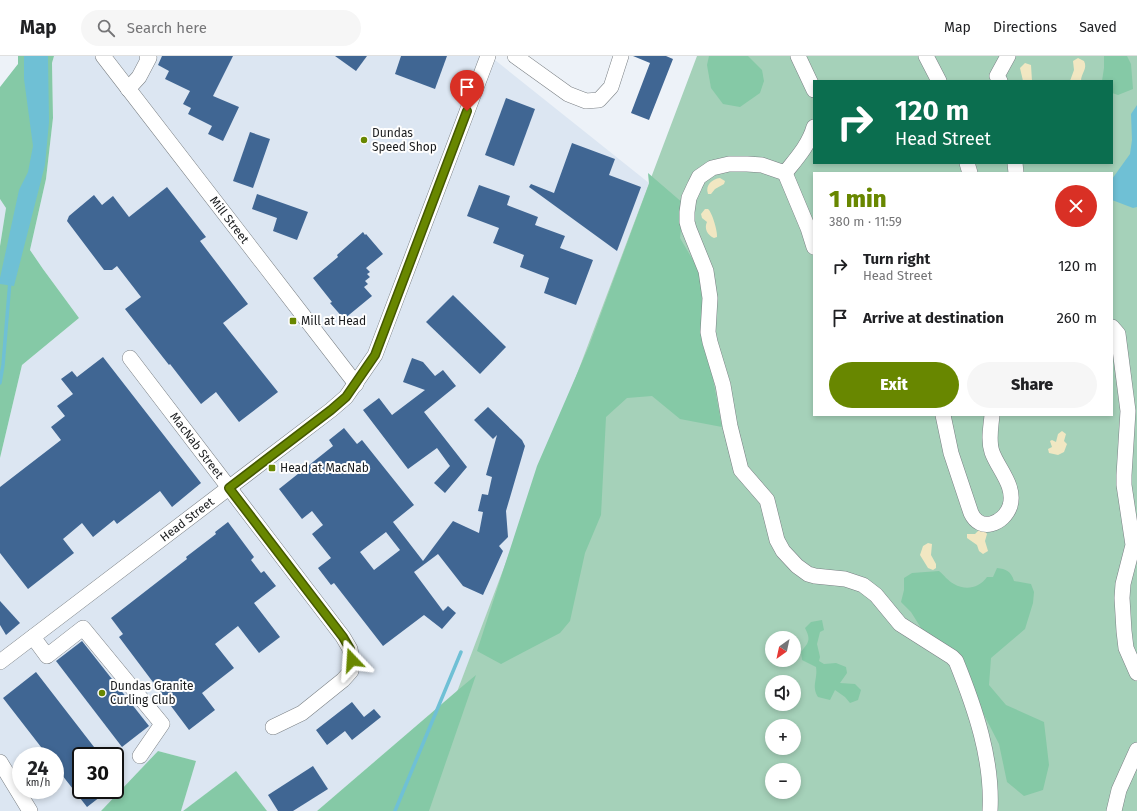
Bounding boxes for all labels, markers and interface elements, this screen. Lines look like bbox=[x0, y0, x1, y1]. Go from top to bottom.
search box bbox=[81, 10, 361, 46]
text: Map bbox=[20, 16, 57, 39]
icon: search bbox=[95, 17, 117, 39]
text: Search here bbox=[127, 19, 207, 37]
text: Map bbox=[944, 19, 971, 36]
text: Directions bbox=[993, 19, 1057, 36]
text: Saved bbox=[1079, 19, 1117, 36]
pin bbox=[450, 70, 484, 111]
icon: arrive bbox=[456, 76, 478, 98]
text: 120 m bbox=[895, 94, 969, 127]
icon: right bbox=[829, 96, 881, 148]
place label: Dundas Speed Shop bbox=[372, 126, 437, 154]
text: Head Street bbox=[895, 128, 991, 150]
marker: Dundas Speed Shop bbox=[359, 135, 369, 145]
text: 1 min bbox=[829, 185, 887, 213]
button: close bbox=[1055, 185, 1097, 227]
street label: Mill Street bbox=[207, 194, 252, 247]
text: 380 m · 11:59 bbox=[829, 214, 902, 229]
text: Turn right bbox=[863, 250, 930, 268]
icon: right bbox=[829, 255, 851, 277]
text: 120 m bbox=[1058, 257, 1097, 275]
text: Head Street bbox=[863, 268, 932, 283]
icon: arrive bbox=[829, 307, 851, 329]
text: Arrive at destination bbox=[863, 309, 1004, 327]
text: 260 m bbox=[1056, 309, 1097, 327]
place label: Mill at Head bbox=[301, 314, 366, 328]
marker: Mill at Head bbox=[288, 316, 298, 326]
button: Exit bbox=[829, 362, 959, 408]
button: Share bbox=[967, 362, 1097, 408]
street label: MacNab Street bbox=[167, 410, 227, 482]
place label: Head at MacNab bbox=[280, 461, 369, 475]
marker: Head at MacNab bbox=[267, 463, 277, 473]
street label: Head Street bbox=[157, 494, 217, 545]
north arrow bbox=[765, 631, 801, 667]
map controls bbox=[765, 631, 801, 799]
position arrow bbox=[331, 639, 373, 681]
button: sound bbox=[765, 675, 801, 711]
place label: Dundas Granite Curling Club bbox=[110, 679, 194, 707]
marker: Dundas Granite Curling Club bbox=[97, 688, 107, 698]
button: + bbox=[765, 719, 801, 755]
speed limit sign: 30 bbox=[72, 747, 124, 799]
text: 24 bbox=[27, 756, 49, 780]
button: − bbox=[765, 763, 801, 799]
text: km/h bbox=[26, 777, 50, 789]

